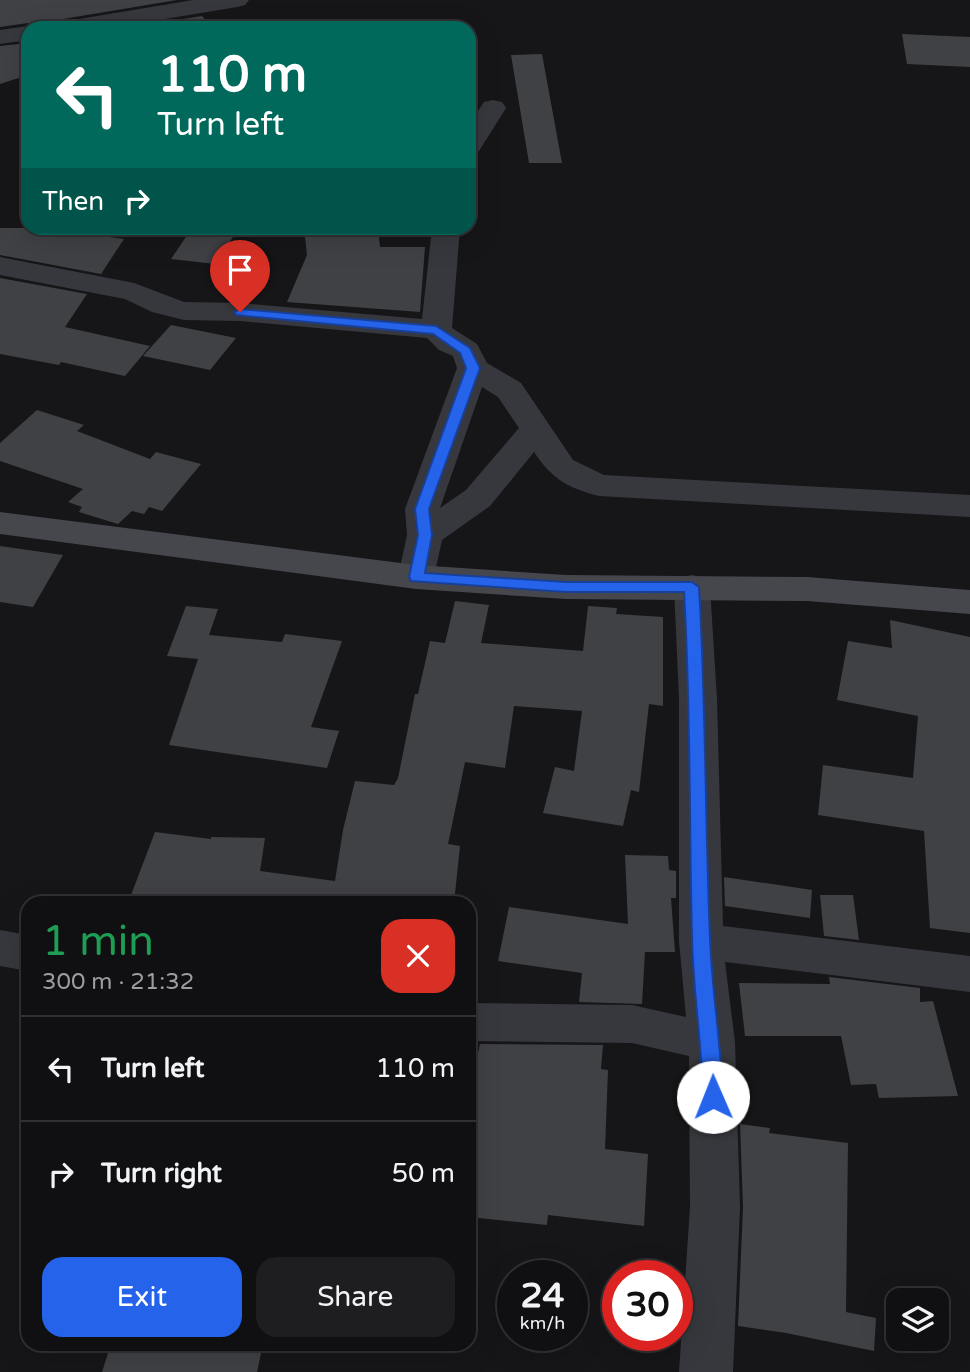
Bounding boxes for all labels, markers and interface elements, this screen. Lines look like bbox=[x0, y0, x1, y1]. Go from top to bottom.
text: 110 m bbox=[157, 46, 307, 105]
icon: left bbox=[42, 49, 133, 140]
text: Turn left bbox=[157, 106, 284, 144]
icon: right bbox=[118, 182, 156, 220]
text: Then bbox=[42, 186, 104, 217]
pin bbox=[210, 240, 270, 312]
icon: arrive bbox=[221, 251, 259, 289]
text: 1 min bbox=[42, 916, 154, 967]
button: close bbox=[381, 919, 455, 993]
text: 300 m · 21:32 bbox=[42, 968, 194, 996]
icon: left bbox=[42, 1050, 80, 1088]
text: Turn left bbox=[101, 1053, 204, 1084]
text: 110 m bbox=[375, 1053, 455, 1084]
position arrow bbox=[676, 1060, 750, 1134]
icon: right bbox=[42, 1155, 80, 1193]
text: Turn right bbox=[101, 1158, 222, 1189]
text: 50 m bbox=[392, 1158, 455, 1189]
button: Exit bbox=[42, 1257, 242, 1337]
button: Share bbox=[256, 1257, 455, 1337]
speed limit sign: 30 bbox=[602, 1260, 693, 1351]
text: 24 bbox=[521, 1275, 564, 1317]
map controls bbox=[886, 1288, 949, 1351]
button: layers bbox=[886, 1288, 949, 1351]
text: km/h bbox=[520, 1312, 565, 1334]

